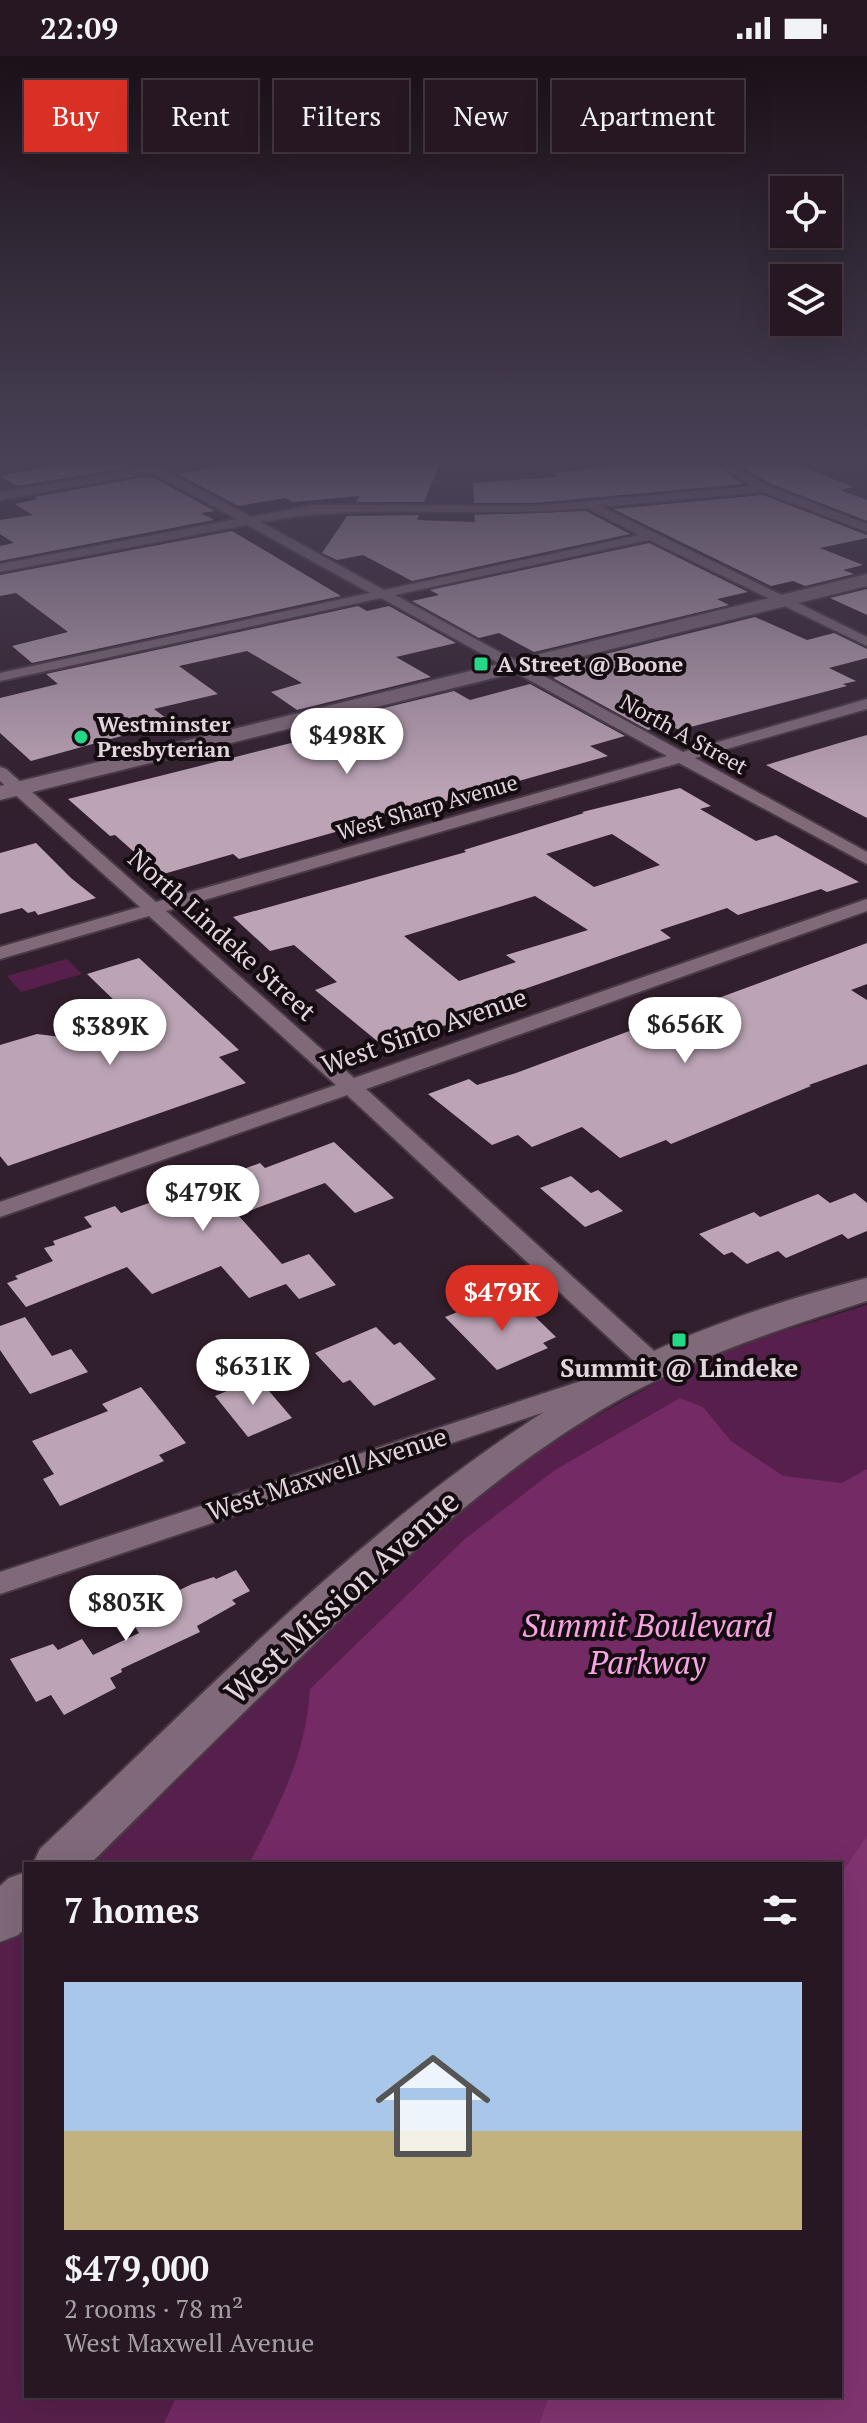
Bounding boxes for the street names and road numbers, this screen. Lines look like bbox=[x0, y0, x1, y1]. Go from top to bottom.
street label: North A Street bbox=[615, 687, 753, 781]
street label: West Sharp Avenue bbox=[333, 767, 521, 846]
street label: North Lindeke Street bbox=[122, 841, 324, 1028]
street label: West Sinto Avenue bbox=[316, 979, 531, 1081]
street label: West Maxwell Avenue bbox=[202, 1418, 451, 1528]
street label: West Mission Avenue bbox=[216, 1480, 467, 1712]

